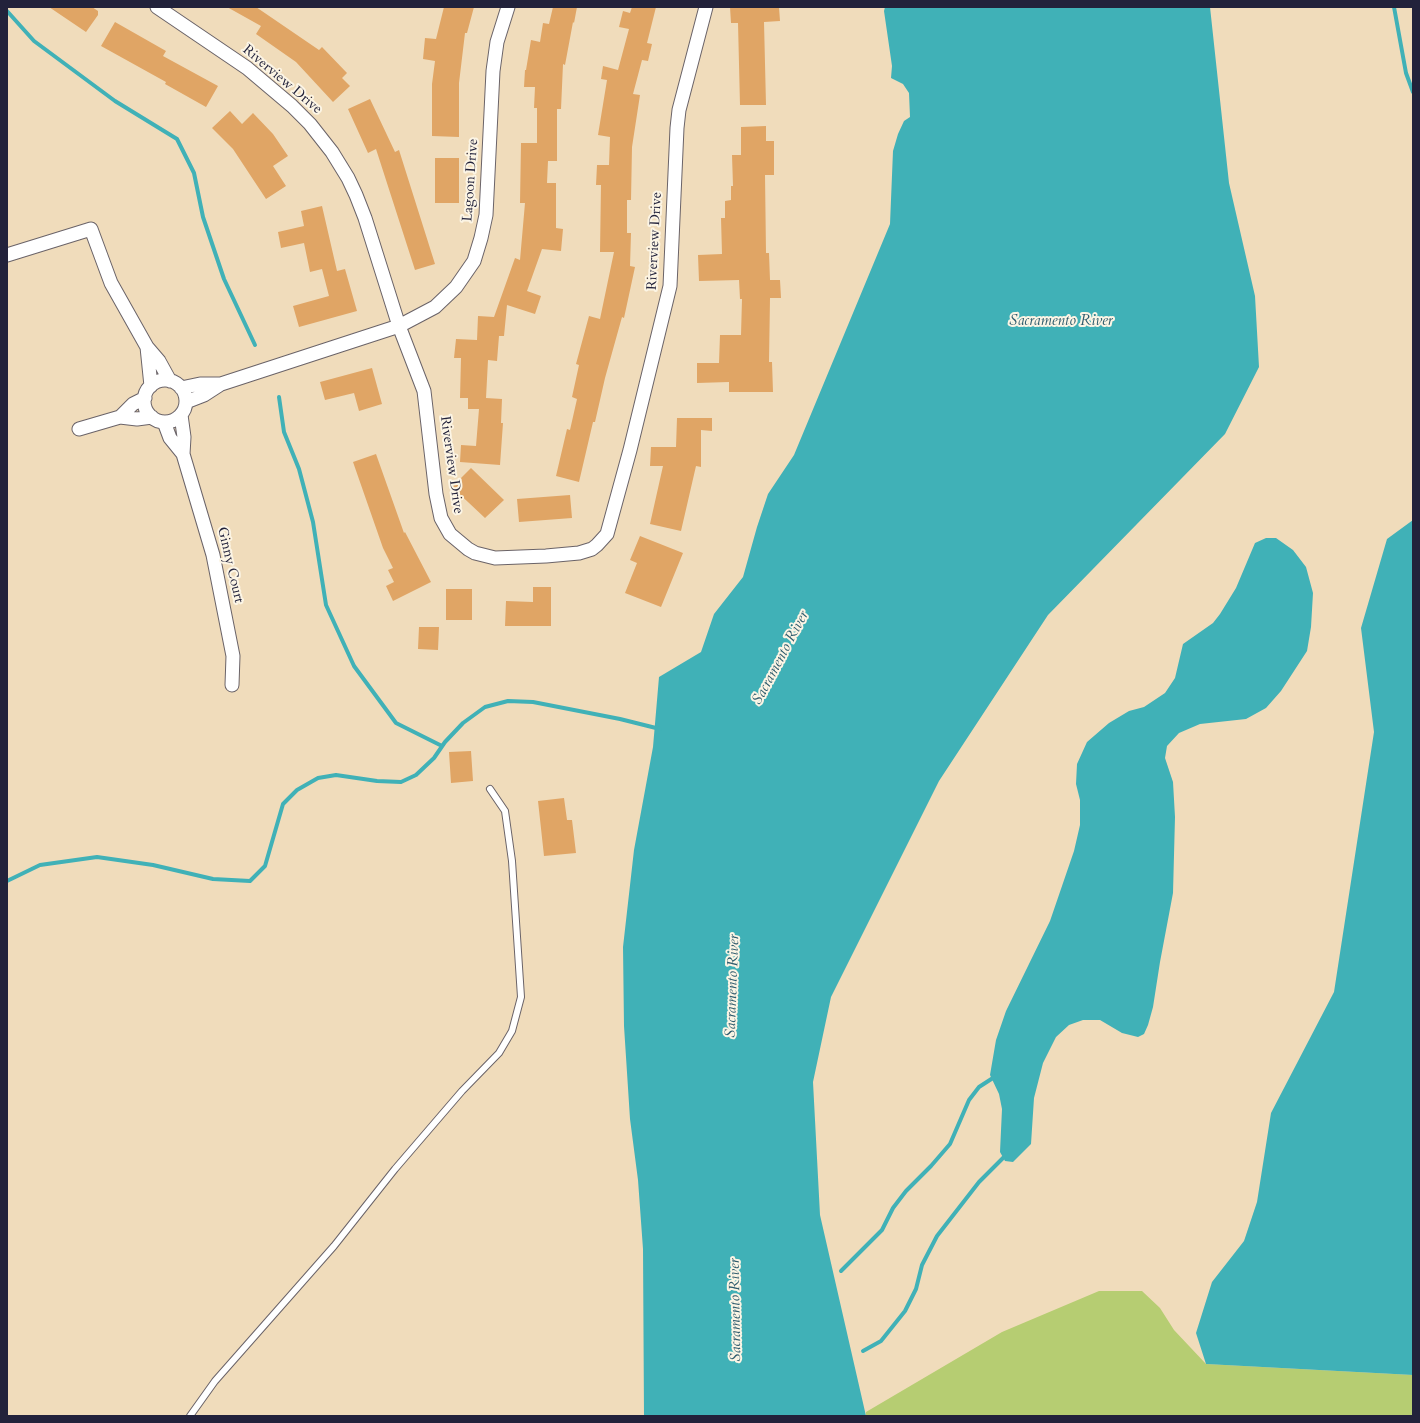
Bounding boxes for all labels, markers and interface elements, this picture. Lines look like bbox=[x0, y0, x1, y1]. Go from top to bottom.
street label: Riverview Drive bbox=[239, 42, 325, 118]
street label: Lagoon Drive bbox=[460, 138, 482, 222]
street label: Riverview Drive bbox=[644, 191, 666, 291]
water label: Sacramento River bbox=[1009, 313, 1113, 331]
street label: Riverview Drive bbox=[436, 415, 466, 515]
street label: Ginny Court bbox=[213, 525, 247, 605]
water label: Sacramento River bbox=[749, 608, 813, 708]
water label: Sacramento River bbox=[722, 934, 744, 1038]
water label: Sacramento River bbox=[726, 1258, 746, 1362]

